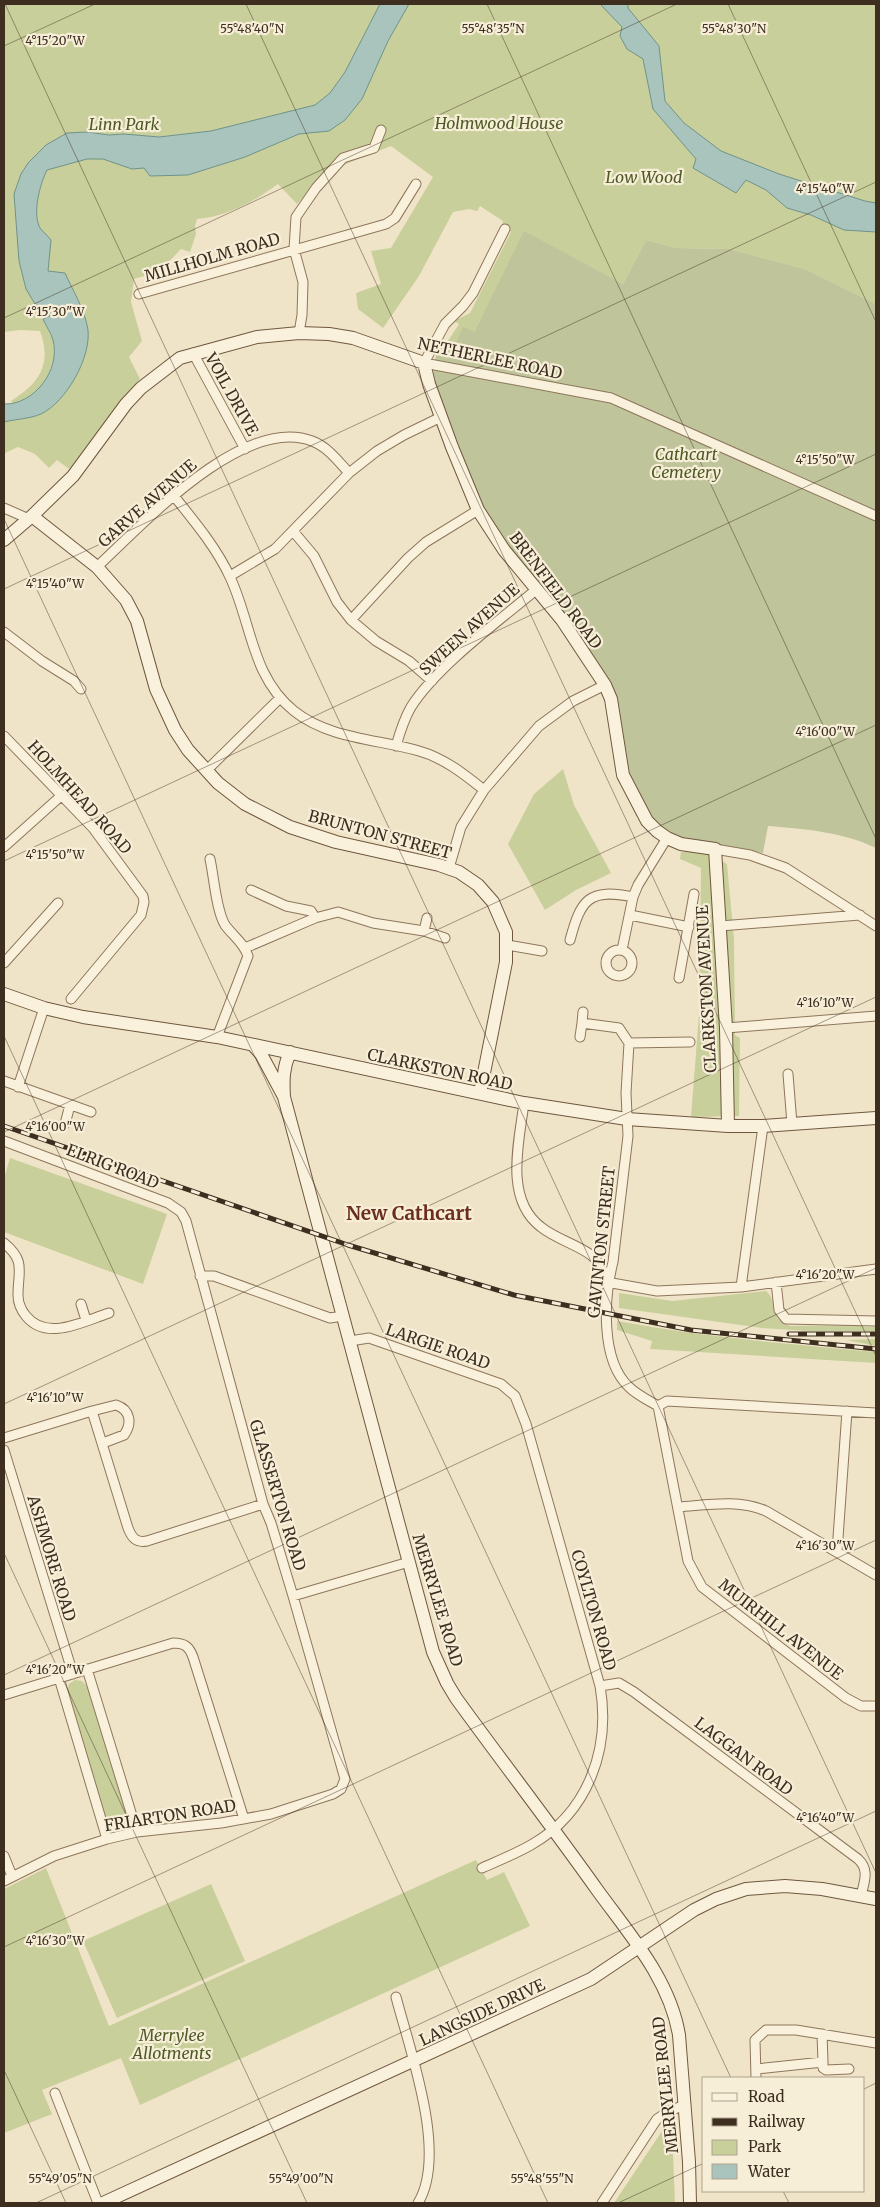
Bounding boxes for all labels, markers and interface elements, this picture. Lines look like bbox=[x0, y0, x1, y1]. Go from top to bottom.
text: 55°48'40"N bbox=[220, 21, 285, 36]
text: 55°48'35"N bbox=[461, 21, 525, 36]
text: 55°48'30"N bbox=[702, 21, 767, 36]
text: 4°15'20"W bbox=[25, 33, 86, 48]
park label: Holmwood House bbox=[434, 113, 563, 133]
park label: Linn Park bbox=[89, 114, 159, 134]
park label: Low Wood bbox=[606, 167, 683, 187]
text: 4°15'40"W bbox=[796, 181, 855, 196]
street label: MILLHOLM ROAD bbox=[142, 228, 282, 286]
text: 4°15'30"W bbox=[25, 304, 86, 319]
street label: NETHERLEE ROAD bbox=[416, 333, 564, 383]
street label: VOIL DRIVE bbox=[201, 348, 263, 440]
park label: Cathcart Cemetery bbox=[651, 444, 721, 482]
text: 4°15'50"W bbox=[796, 452, 855, 467]
street label: GARVE AVENUE bbox=[94, 454, 201, 551]
street label: BRENFIELD ROAD bbox=[506, 528, 606, 652]
text: 4°15'40"W bbox=[26, 576, 85, 591]
street label: SWEEN AVENUE bbox=[415, 578, 524, 679]
text: 4°16'00"W bbox=[795, 724, 856, 739]
street label: HOLMHEAD ROAD bbox=[24, 736, 136, 858]
street label: BRUNTON STREET bbox=[306, 805, 454, 863]
text: 4°15'50"W bbox=[26, 847, 85, 862]
street label: CLARKSTON AVENUE bbox=[692, 904, 720, 1073]
text: 4°16'10"W bbox=[796, 995, 855, 1010]
street label: CLARKSTON ROAD bbox=[366, 1044, 514, 1094]
text: 4°16'00"W bbox=[25, 1119, 86, 1134]
street label: ELRIG ROAD bbox=[64, 1139, 162, 1193]
street label: GAVINTON STREET bbox=[583, 1165, 619, 1319]
district label: New Cathcart bbox=[346, 1201, 472, 1225]
text: 4°16'20"W bbox=[795, 1267, 856, 1282]
street label: LARGIE ROAD bbox=[383, 1319, 493, 1373]
text: 4°16'10"W bbox=[26, 1390, 85, 1405]
street label: GLASSERTON ROAD bbox=[246, 1417, 310, 1573]
street label: ASHMORE ROAD bbox=[23, 1492, 81, 1623]
street label: MERRYLEE ROAD bbox=[408, 1531, 468, 1669]
text: 4°16'30"W bbox=[796, 1538, 855, 1553]
street label: COYLTON ROAD bbox=[567, 1547, 621, 1673]
street label: MUIRHILL AVENUE bbox=[715, 1574, 848, 1684]
text: 4°16'20"W bbox=[25, 1662, 86, 1677]
street label: LAGGAN ROAD bbox=[691, 1713, 797, 1799]
street label: FRIARTON ROAD bbox=[103, 1795, 237, 1835]
text: 4°16'40"W bbox=[796, 1810, 855, 1825]
text: 4°16'30"W bbox=[26, 1933, 85, 1948]
street label: LANGSIDE DRIVE bbox=[416, 1974, 549, 2050]
street label: MERRYLEE ROAD bbox=[648, 2016, 682, 2154]
park label: Merrylee Allotments bbox=[131, 2025, 212, 2063]
legend bbox=[702, 2077, 865, 2192]
text: Road bbox=[748, 2087, 784, 2106]
text: Railway bbox=[748, 2112, 805, 2131]
text: Park bbox=[748, 2137, 782, 2156]
text: Water bbox=[747, 2162, 791, 2181]
text: 55°49'05"N bbox=[28, 2171, 92, 2186]
text: 55°49'00"N bbox=[269, 2171, 334, 2186]
text: 55°48'55"N bbox=[511, 2171, 574, 2186]

